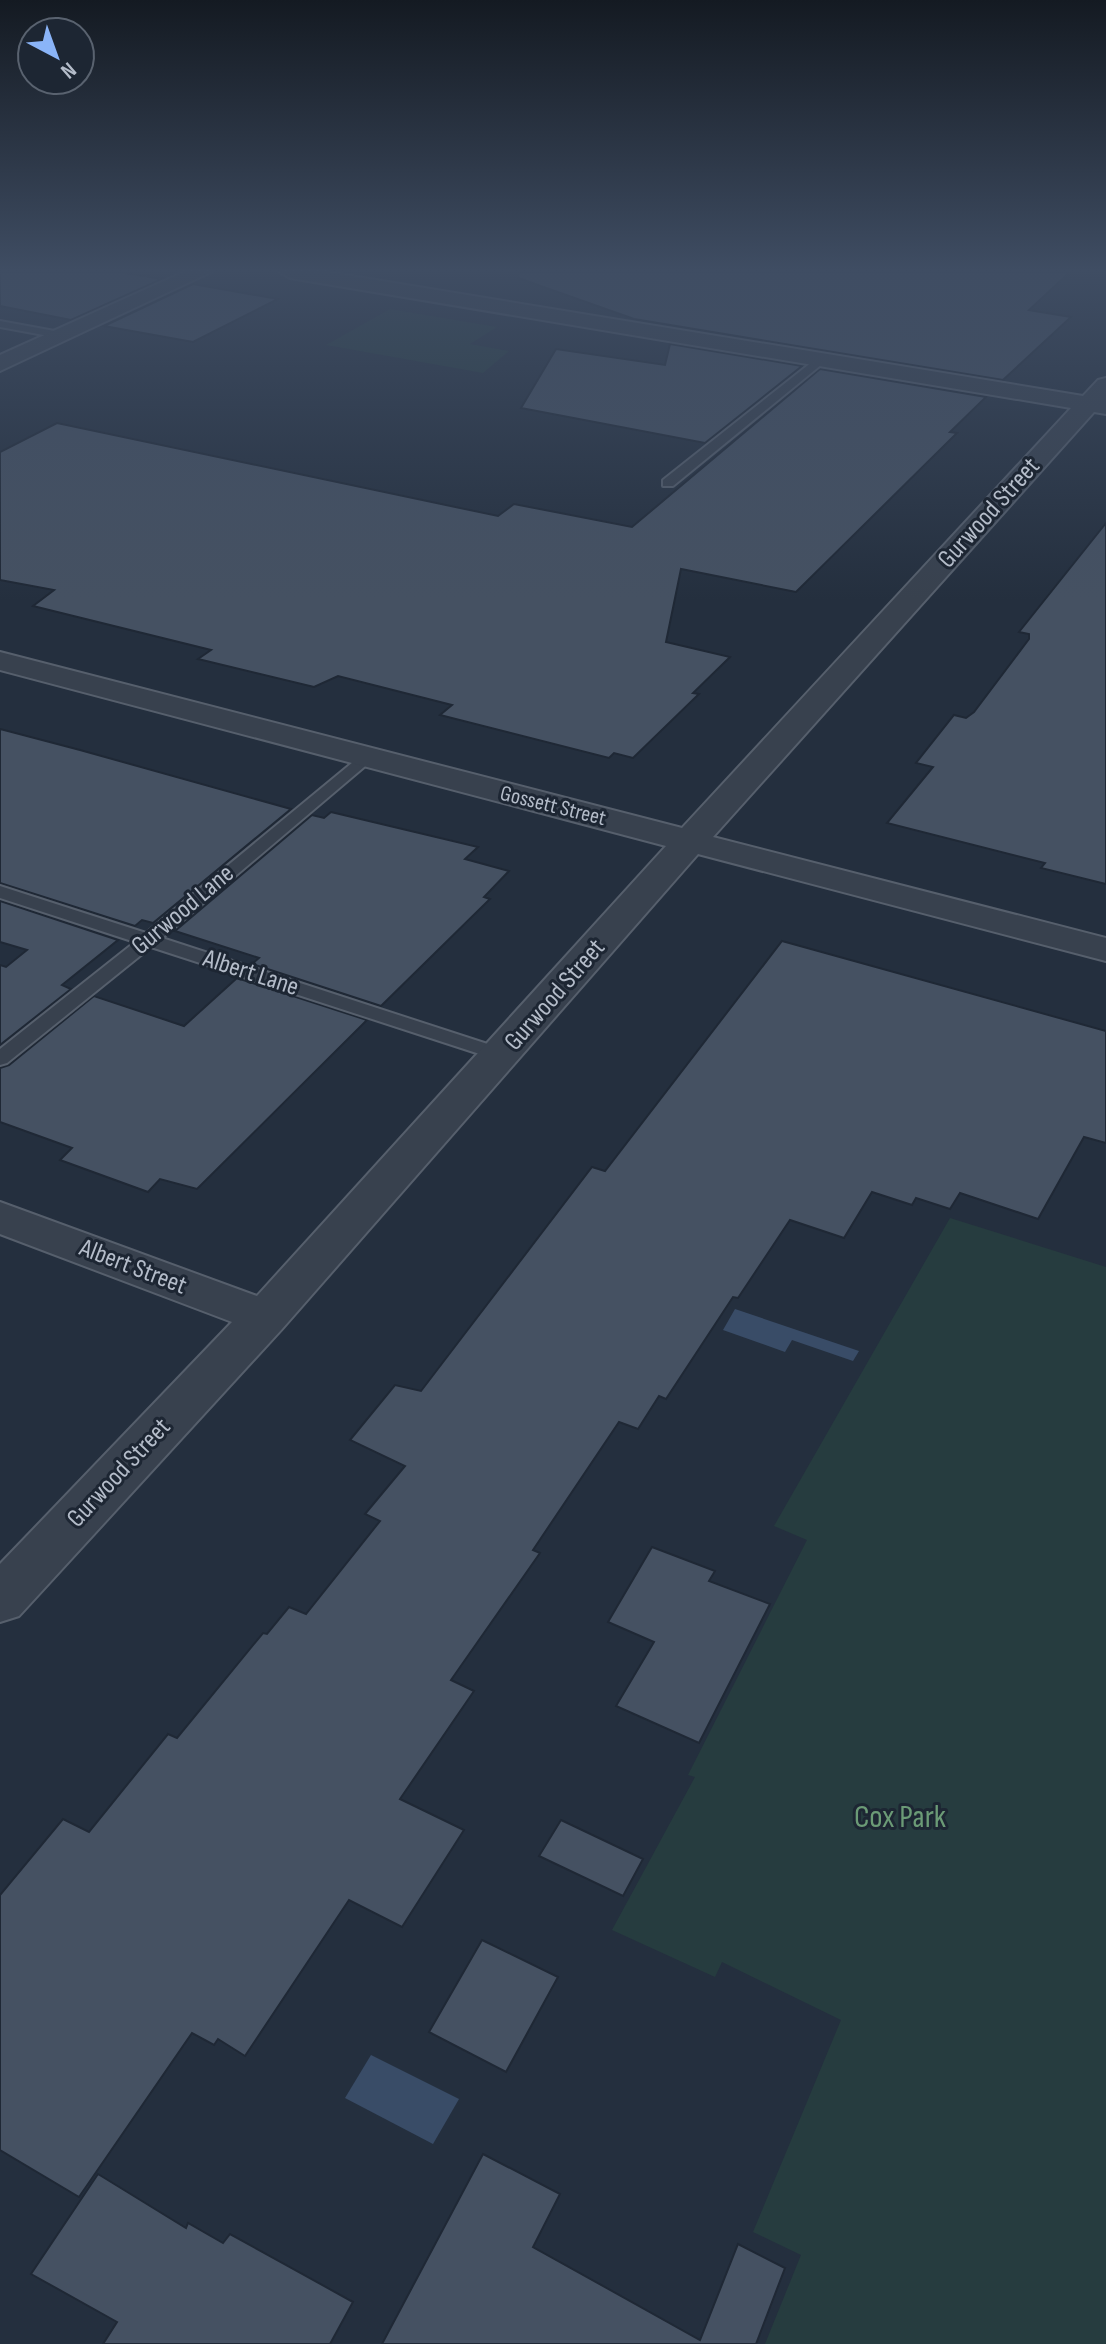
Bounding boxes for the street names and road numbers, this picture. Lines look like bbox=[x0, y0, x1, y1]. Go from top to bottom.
street label: Gurwood Street bbox=[931, 451, 1047, 575]
street label: Gossett Street bbox=[497, 780, 609, 832]
street label: Gurwood Lane bbox=[126, 858, 240, 962]
street label: Gurwood Street bbox=[498, 933, 612, 1057]
street label: Albert Lane bbox=[198, 943, 303, 1003]
street label: Albert Street bbox=[74, 1232, 191, 1302]
street label: Gurwood Street bbox=[61, 1412, 177, 1534]

